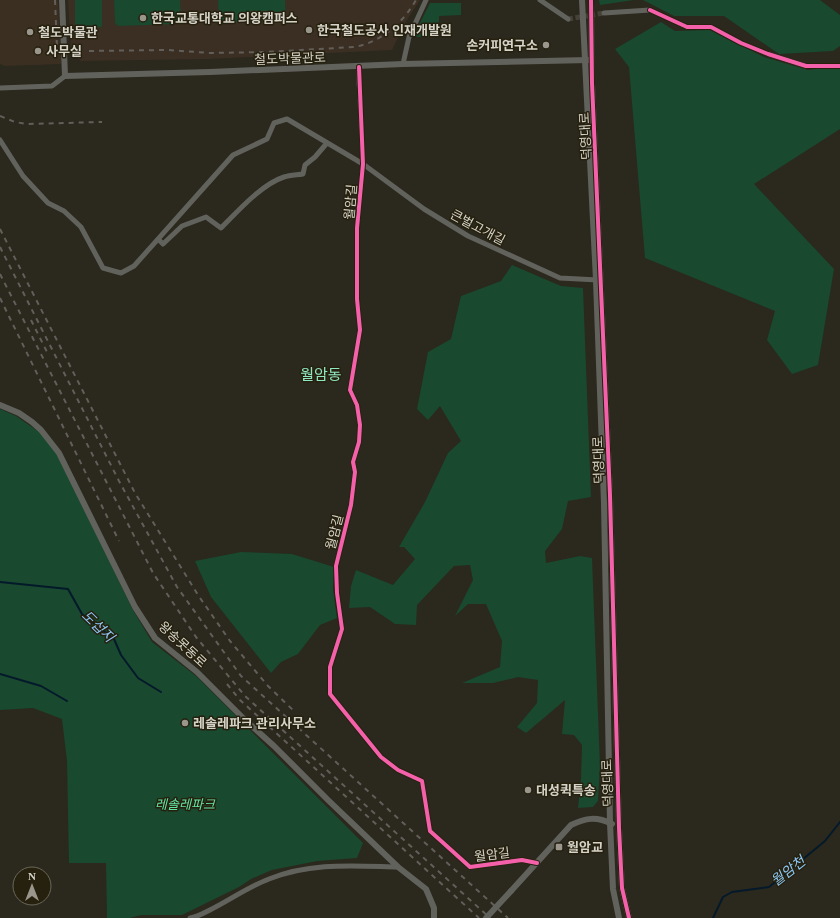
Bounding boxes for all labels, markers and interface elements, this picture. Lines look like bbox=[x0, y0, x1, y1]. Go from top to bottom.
place label: 한국교통대학교 의왕캠퍼스 bbox=[151, 11, 298, 26]
marker: 한국교통대학교 의왕캠퍼스 bbox=[138, 13, 148, 23]
place label: 한국철도공사 인재개발원 bbox=[317, 23, 452, 38]
place label: 철도박물관 bbox=[38, 25, 98, 40]
marker: 한국철도공사 인재개발원 bbox=[304, 25, 314, 35]
marker: 철도박물관 bbox=[25, 27, 35, 37]
place label: 손커피연구소 bbox=[466, 38, 538, 53]
marker: 손커피연구소 bbox=[541, 40, 551, 50]
place label: 사무실 bbox=[46, 44, 82, 59]
marker: 사무실 bbox=[33, 46, 43, 56]
street label: 철도박물관로 bbox=[254, 50, 326, 67]
street label: 덕영대로 bbox=[577, 112, 594, 160]
street label: 월암길 bbox=[341, 184, 360, 221]
street label: 큰벌고개길 bbox=[448, 207, 508, 248]
district label: 월암동 bbox=[300, 367, 342, 383]
street label: 덕영대로 bbox=[590, 436, 607, 484]
street label: 월암길 bbox=[323, 513, 346, 551]
water label: 도섭지 bbox=[79, 608, 118, 646]
street label: 왕송못동로 bbox=[156, 618, 210, 670]
place label: 레솔레파크 관리사무소 bbox=[193, 716, 316, 731]
marker: 레솔레파크 관리사무소 bbox=[180, 718, 190, 728]
street label: 덕영대로 bbox=[599, 759, 616, 807]
place label: 대성퀵특송 bbox=[536, 783, 596, 798]
marker: 대성퀵특송 bbox=[523, 785, 533, 795]
park label: 레솔레파크 bbox=[155, 797, 216, 812]
place label: 월암교 bbox=[567, 840, 603, 855]
marker: 월암교 bbox=[554, 842, 564, 852]
street label: 월암길 bbox=[473, 845, 511, 864]
water label: 월암천 bbox=[768, 853, 809, 889]
north arrow bbox=[12, 866, 52, 906]
text: N bbox=[28, 870, 36, 882]

